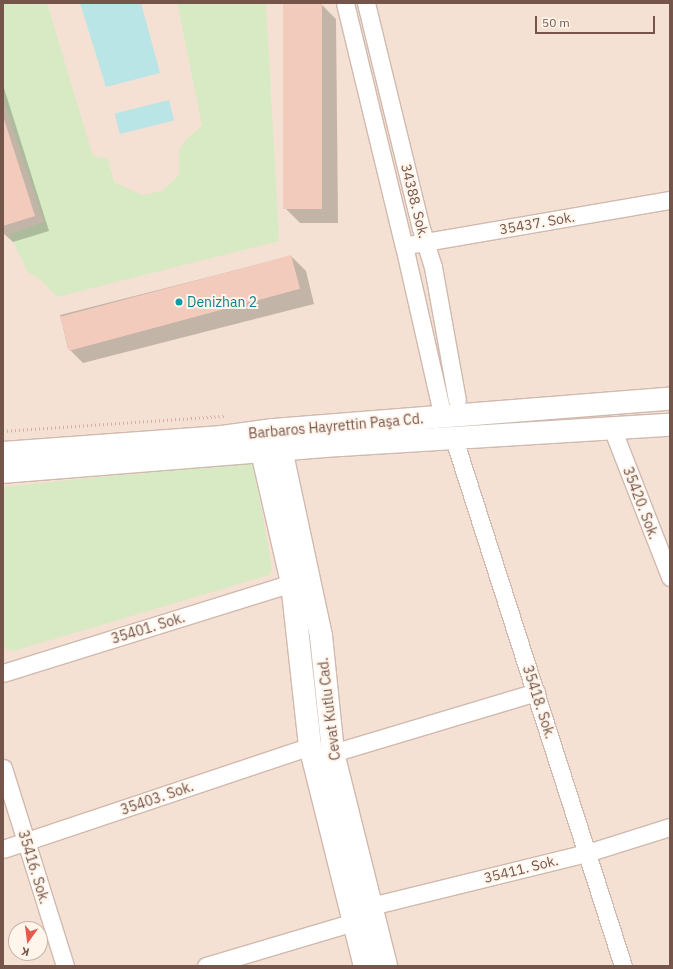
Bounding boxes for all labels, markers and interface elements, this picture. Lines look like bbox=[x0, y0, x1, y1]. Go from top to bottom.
scale bar bbox=[537, 8, 657, 34]
text: 50 m bbox=[542, 15, 570, 30]
street label: 34388. Sok. bbox=[398, 162, 432, 240]
street label: 35437. Sok. bbox=[498, 208, 576, 238]
place label: Denizhan 2 bbox=[187, 294, 257, 310]
marker: Denizhan 2 bbox=[174, 297, 184, 307]
street label: Barbaros Hayrettin Paşa Cd. bbox=[248, 410, 424, 442]
street label: 35420. Sok. bbox=[619, 464, 663, 542]
street label: 35401. Sok. bbox=[109, 609, 187, 647]
street label: Cevat Kutlu Cad. bbox=[314, 657, 344, 761]
street label: 35418. Sok. bbox=[519, 663, 559, 741]
street label: 35403. Sok. bbox=[118, 778, 196, 818]
street label: 35416. Sok. bbox=[15, 828, 53, 906]
street label: 35411. Sok. bbox=[482, 852, 560, 886]
north arrow bbox=[8, 921, 48, 961]
text: K bbox=[20, 944, 31, 959]

